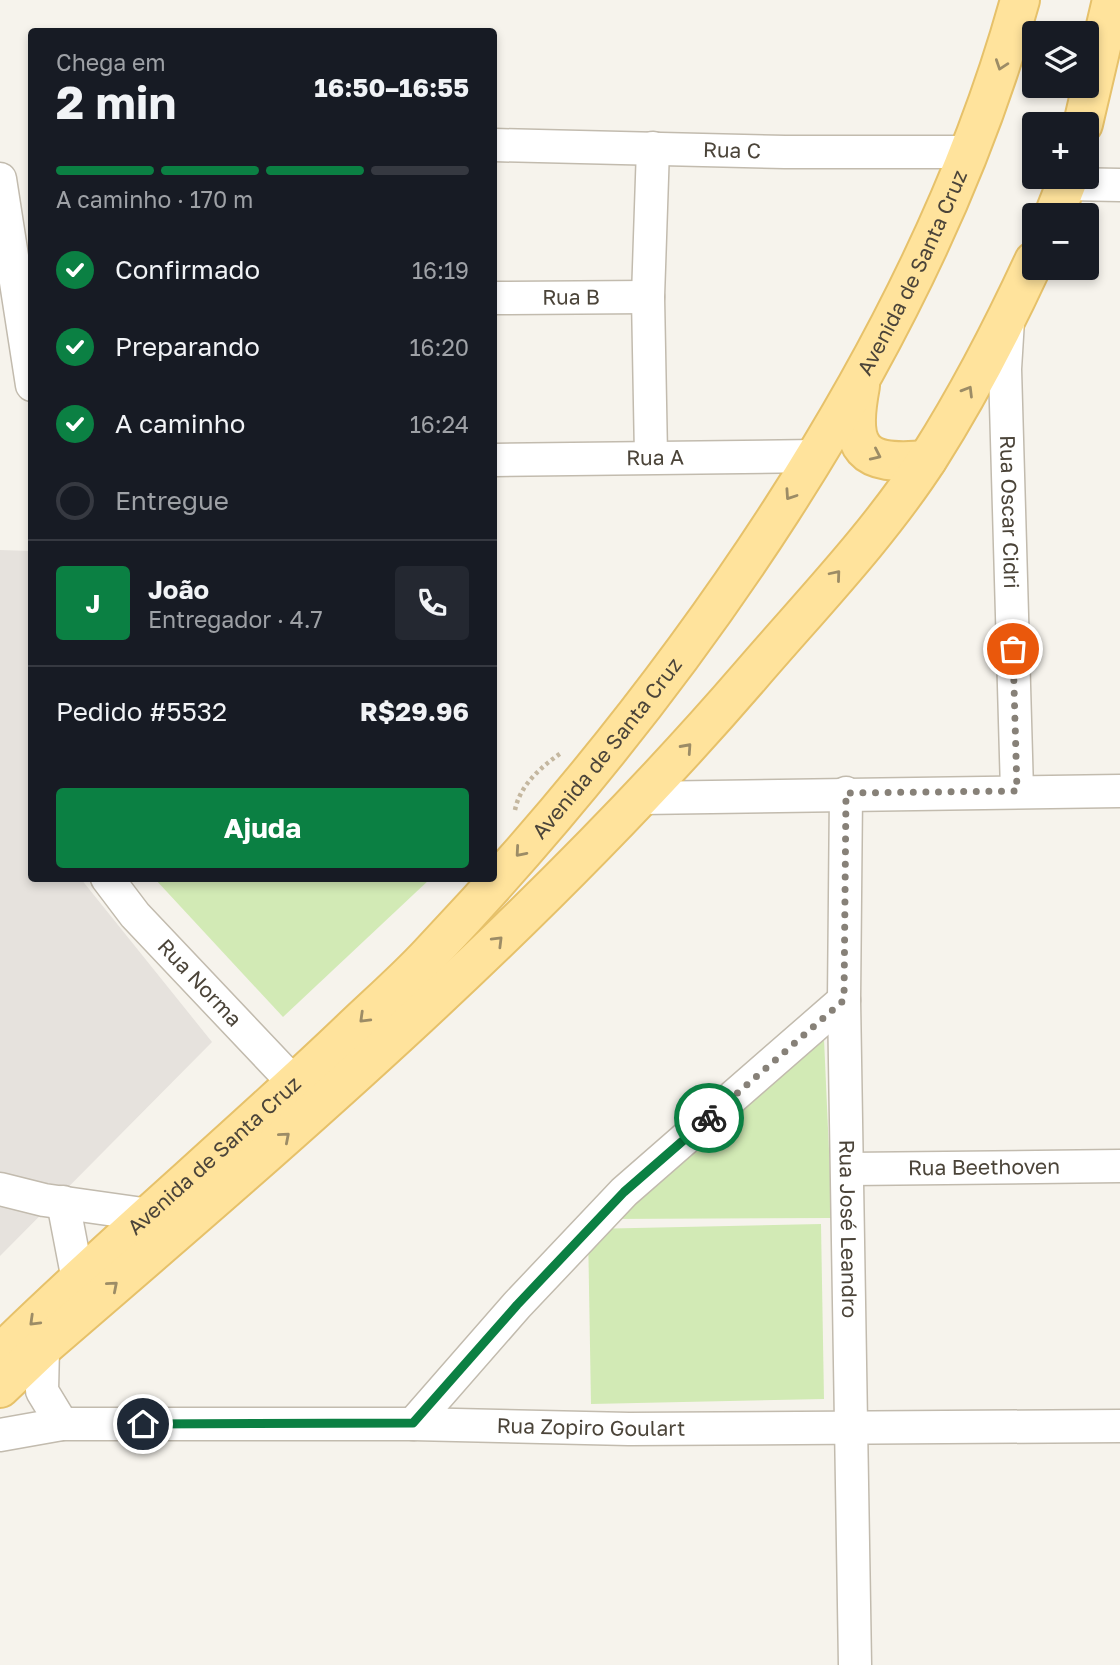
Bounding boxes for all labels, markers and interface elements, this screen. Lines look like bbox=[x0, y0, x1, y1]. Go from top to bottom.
map controls bbox=[1022, 21, 1099, 280]
button: layers bbox=[1022, 21, 1099, 98]
text: Chega em bbox=[56, 48, 166, 76]
one-way arrow bbox=[995, 59, 1009, 71]
text: 16:50–16:55 bbox=[314, 72, 469, 103]
text: 2 min bbox=[56, 74, 176, 129]
button: + bbox=[1022, 112, 1099, 189]
street label: Rua C bbox=[703, 136, 761, 163]
street label: Avenida de Santa Cruz bbox=[851, 166, 972, 379]
text: A caminho · 170 m bbox=[56, 185, 253, 213]
button: − bbox=[1022, 203, 1099, 280]
icon: check bbox=[56, 251, 94, 289]
text: Confirmado bbox=[115, 254, 260, 285]
text: 16:19 bbox=[412, 256, 469, 284]
street label: Rua B bbox=[542, 283, 600, 310]
icon: check bbox=[56, 328, 94, 366]
text: Preparando bbox=[115, 331, 260, 362]
text: 16:20 bbox=[409, 333, 469, 361]
one-way arrow bbox=[960, 386, 973, 399]
icon: check bbox=[56, 405, 94, 443]
text: A caminho bbox=[115, 408, 245, 439]
text: 16:24 bbox=[410, 410, 469, 438]
street label: Rua Oscar Cidri bbox=[995, 435, 1025, 589]
street label: Rua A bbox=[626, 444, 684, 470]
one-way arrow bbox=[869, 447, 881, 461]
text: Entregue bbox=[115, 485, 229, 516]
one-way arrow bbox=[786, 487, 798, 500]
button: phone bbox=[395, 566, 469, 640]
one-way arrow bbox=[827, 571, 840, 583]
text: João bbox=[148, 574, 209, 605]
text: J bbox=[86, 588, 100, 619]
text: Entregador · 4.7 bbox=[148, 605, 323, 633]
pin bbox=[983, 619, 1043, 679]
icon: bag bbox=[994, 630, 1032, 668]
street label: Avenida de Santa Cruz bbox=[526, 652, 687, 844]
text: Pedido #5532 bbox=[56, 696, 227, 727]
text: R$29.96 bbox=[360, 696, 469, 727]
one-way arrow bbox=[679, 743, 691, 756]
button: Ajuda bbox=[56, 788, 469, 868]
one-way arrow bbox=[516, 844, 528, 857]
street label: Rua Norma bbox=[152, 933, 248, 1032]
one-way arrow bbox=[489, 937, 502, 950]
one-way arrow bbox=[359, 1009, 372, 1022]
street label: Avenida de Santa Cruz bbox=[122, 1070, 306, 1240]
courier bbox=[674, 1083, 744, 1153]
icon: bike bbox=[690, 1099, 728, 1137]
one-way arrow bbox=[277, 1133, 290, 1145]
street label: Rua José Leandro bbox=[834, 1139, 863, 1319]
street label: Rua Beethoven bbox=[908, 1153, 1060, 1180]
one-way arrow bbox=[105, 1282, 118, 1294]
one-way arrow bbox=[29, 1312, 42, 1325]
pin bbox=[113, 1394, 173, 1454]
icon: home bbox=[124, 1405, 162, 1443]
street label: Rua Zopiro Goulart bbox=[496, 1412, 685, 1441]

